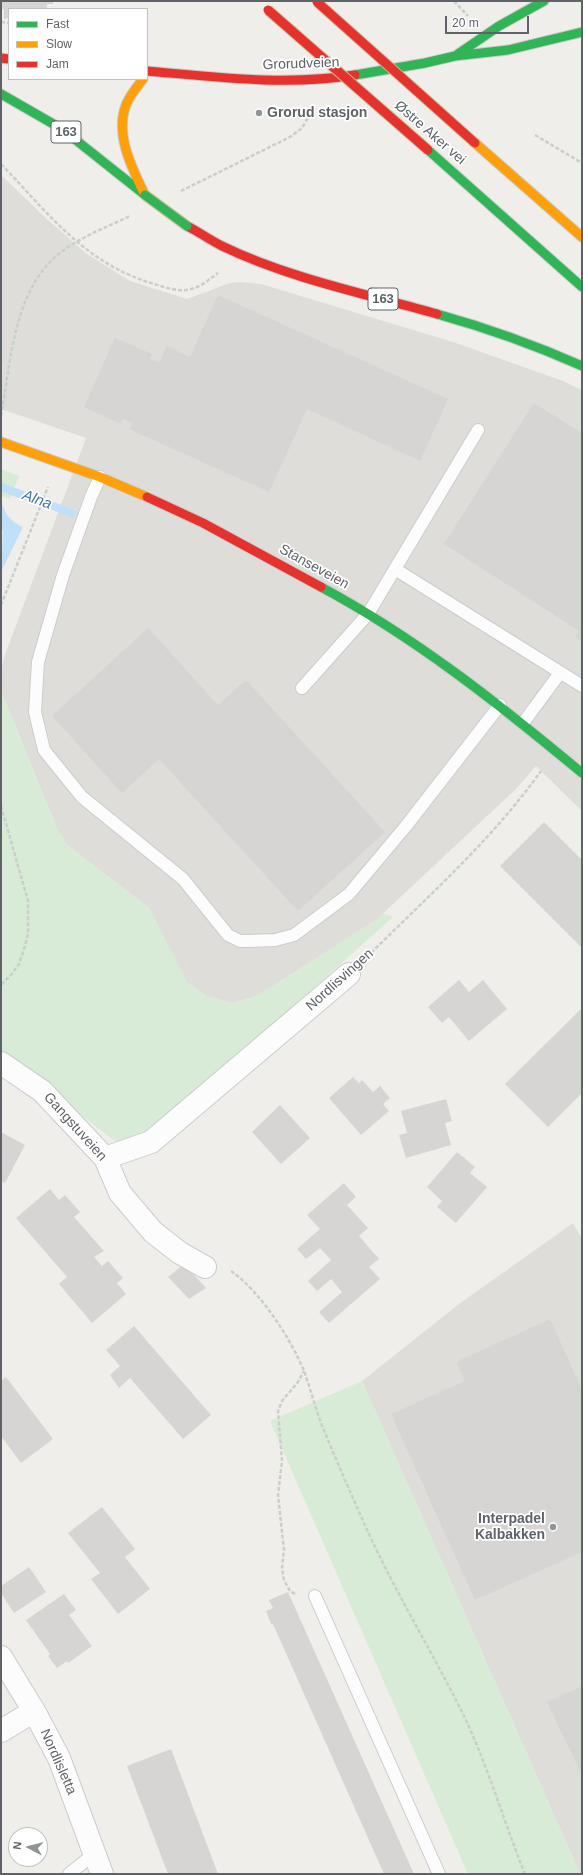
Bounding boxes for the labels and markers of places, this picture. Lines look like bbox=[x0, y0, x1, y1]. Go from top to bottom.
place label: Grorud stasjon bbox=[267, 105, 367, 121]
marker: Grorud stasjon bbox=[254, 108, 264, 118]
place label: Interpadel Kalbakken bbox=[475, 1511, 545, 1544]
marker: Interpadel Kalbakken bbox=[548, 1522, 558, 1532]

